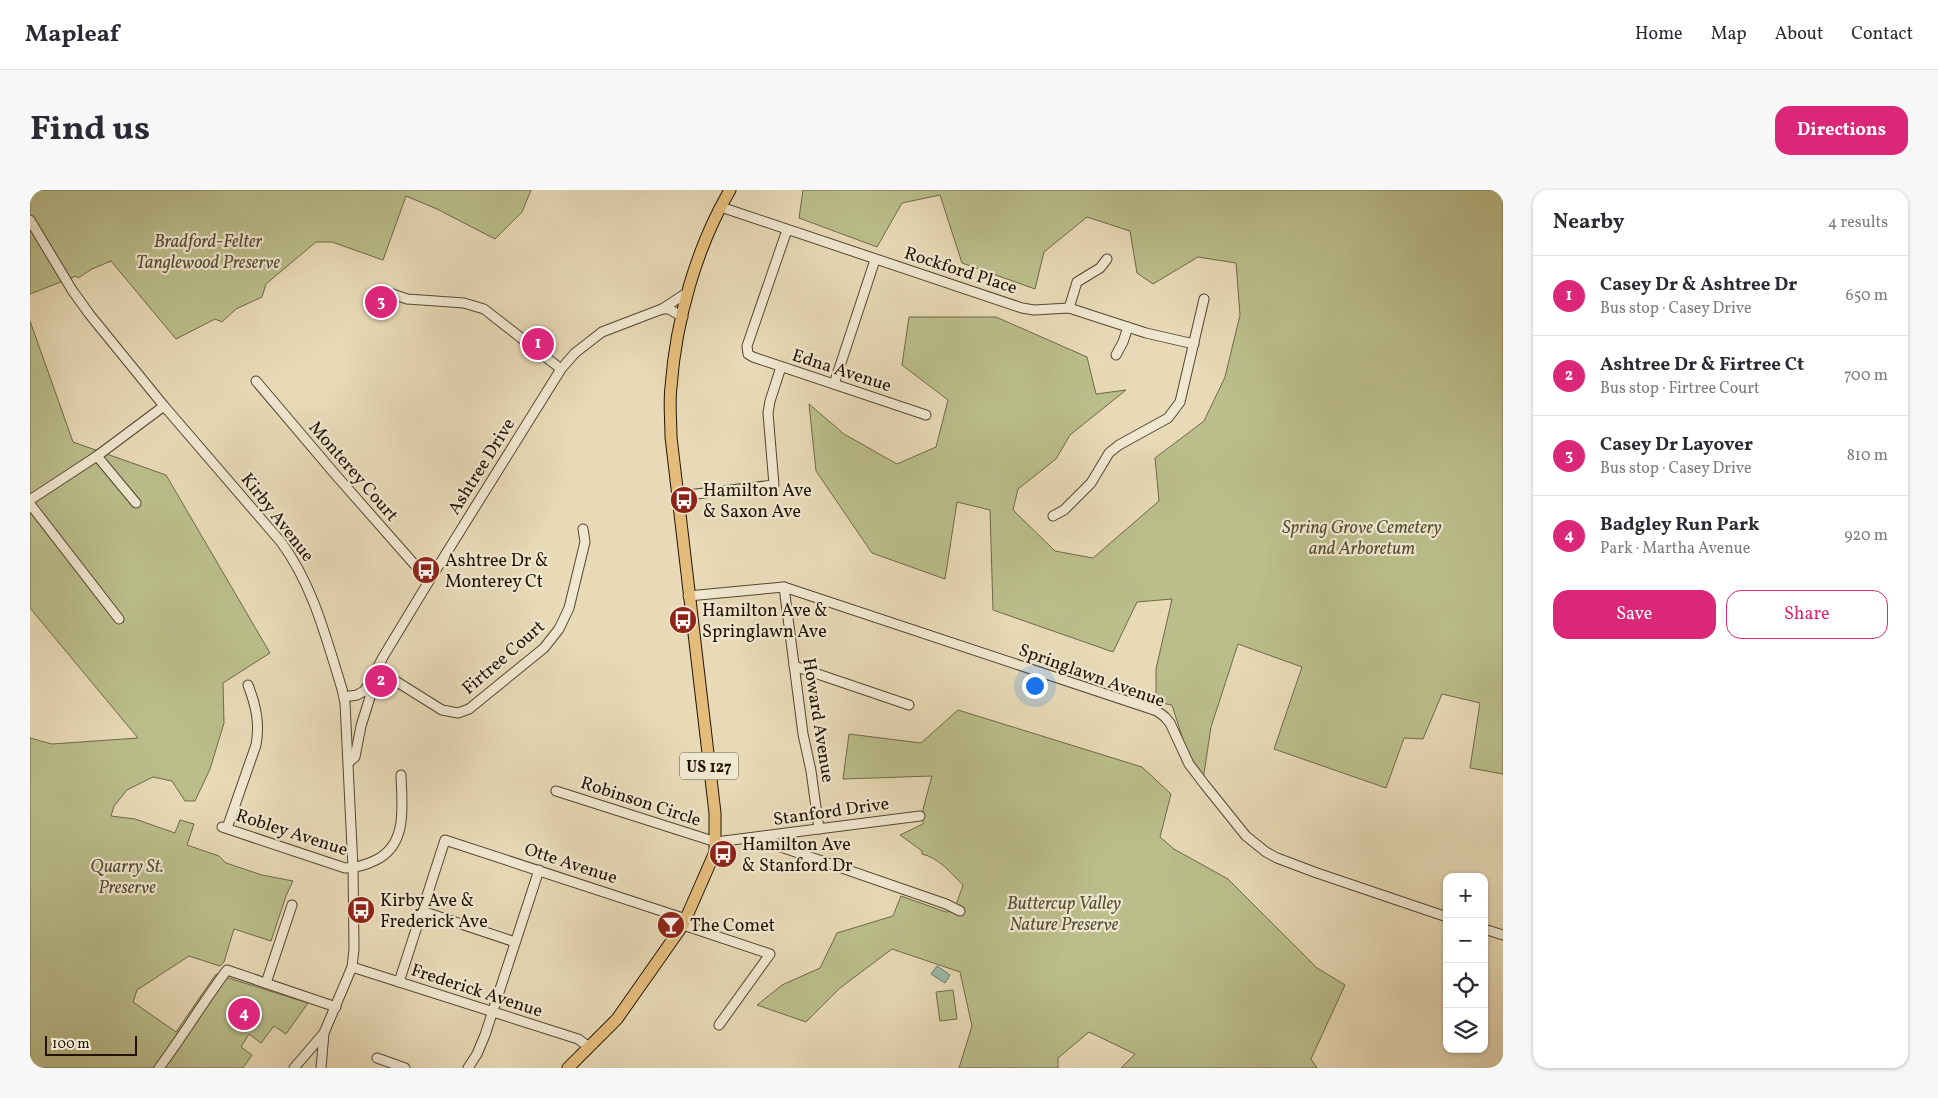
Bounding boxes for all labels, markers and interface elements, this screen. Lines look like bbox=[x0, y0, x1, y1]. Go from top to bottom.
text: Mapleaf bbox=[25, 18, 119, 52]
text: Home bbox=[1635, 22, 1683, 47]
text: Map bbox=[1711, 22, 1747, 47]
text: About bbox=[1775, 22, 1823, 47]
text: Contact bbox=[1851, 22, 1913, 47]
text: Find us bbox=[30, 106, 150, 154]
button: Directions bbox=[1775, 106, 1908, 155]
text: Nearby bbox=[1553, 208, 1624, 237]
text: 4 results bbox=[1828, 212, 1888, 234]
park label: Bradford-Felter Tanglewood Preserve bbox=[136, 230, 280, 276]
street label: Rockford Place bbox=[901, 241, 1020, 301]
text: Casey Dr & Ashtree Dr bbox=[1600, 272, 1797, 298]
pin: 3 bbox=[365, 283, 397, 321]
text: 1 bbox=[1566, 285, 1572, 307]
text: 650 m bbox=[1846, 285, 1888, 307]
text: Bus stop · Casey Drive bbox=[1600, 298, 1752, 320]
pin: 1 bbox=[522, 325, 554, 363]
street label: Edna Avenue bbox=[789, 344, 894, 399]
text: Ashtree Dr & Firtree Ct bbox=[1600, 352, 1804, 378]
text: 2 bbox=[1565, 365, 1573, 387]
text: 700 m bbox=[1844, 365, 1888, 387]
text: Bus stop · Firtree Court bbox=[1600, 378, 1760, 400]
street label: Ashtree Drive bbox=[443, 414, 522, 520]
street label: Monterey Court bbox=[302, 416, 403, 528]
text: Casey Dr Layover bbox=[1600, 432, 1753, 458]
text: 3 bbox=[1565, 445, 1573, 467]
text: 810 m bbox=[1847, 445, 1888, 467]
text: Bus stop · Casey Drive bbox=[1600, 458, 1752, 480]
street label: Kirby Avenue bbox=[234, 468, 319, 568]
place label: Hamilton Ave & Saxon Ave bbox=[703, 479, 812, 525]
bus stop icon: Hamilton Ave & Saxon Ave bbox=[669, 485, 699, 515]
text: Badgley Run Park bbox=[1600, 512, 1760, 538]
park label: Spring Grove Cemetery and Arboretum bbox=[1282, 516, 1442, 562]
text: 4 bbox=[1564, 525, 1574, 547]
text: 920 m bbox=[1844, 525, 1888, 547]
text: Park · Martha Avenue bbox=[1600, 538, 1750, 560]
place label: Ashtree Dr & Monterey Ct bbox=[445, 549, 548, 595]
bus stop icon: Ashtree Dr & Monterey Ct bbox=[411, 555, 441, 585]
button: Save bbox=[1553, 590, 1716, 639]
button: Share bbox=[1726, 590, 1888, 639]
place label: Hamilton Ave & Springlawn Ave bbox=[702, 599, 828, 645]
bus stop icon: Hamilton Ave & Springlawn Ave bbox=[668, 605, 698, 635]
street label: Firtree Court bbox=[457, 615, 551, 701]
street label: Springlawn Avenue bbox=[1015, 638, 1168, 715]
street label: Howard Avenue bbox=[795, 656, 840, 784]
pin: 2 bbox=[365, 662, 397, 700]
your location bbox=[1022, 673, 1048, 699]
road number: US 127 bbox=[680, 752, 738, 780]
street label: Robinson Circle bbox=[577, 771, 704, 834]
street label: Stanford Drive bbox=[772, 792, 891, 833]
street label: Robley Avenue bbox=[232, 804, 351, 863]
place label: Hamilton Ave & Stanford Dr bbox=[742, 833, 853, 879]
street label: Otte Avenue bbox=[521, 838, 620, 891]
bus stop icon: Hamilton Ave & Stanford Dr bbox=[708, 839, 738, 869]
park label: Quarry St. Preserve bbox=[90, 855, 164, 901]
map controls bbox=[1443, 873, 1488, 1053]
button: + bbox=[1443, 873, 1488, 918]
place label: Kirby Ave & Frederick Ave bbox=[380, 889, 488, 935]
park label: Buttercup Valley Nature Preserve bbox=[1007, 892, 1121, 938]
bus stop icon: Kirby Ave & Frederick Ave bbox=[346, 895, 376, 925]
bar icon: The Comet bbox=[656, 910, 686, 940]
place label: The Comet bbox=[690, 914, 775, 939]
button: − bbox=[1443, 918, 1488, 963]
street label: Frederick Avenue bbox=[407, 958, 546, 1025]
button: locate bbox=[1443, 963, 1488, 1008]
pin: 4 bbox=[228, 995, 260, 1033]
button: layers bbox=[1443, 1008, 1488, 1053]
scale bar bbox=[45, 1033, 138, 1056]
text: 100 m bbox=[52, 1035, 90, 1054]

